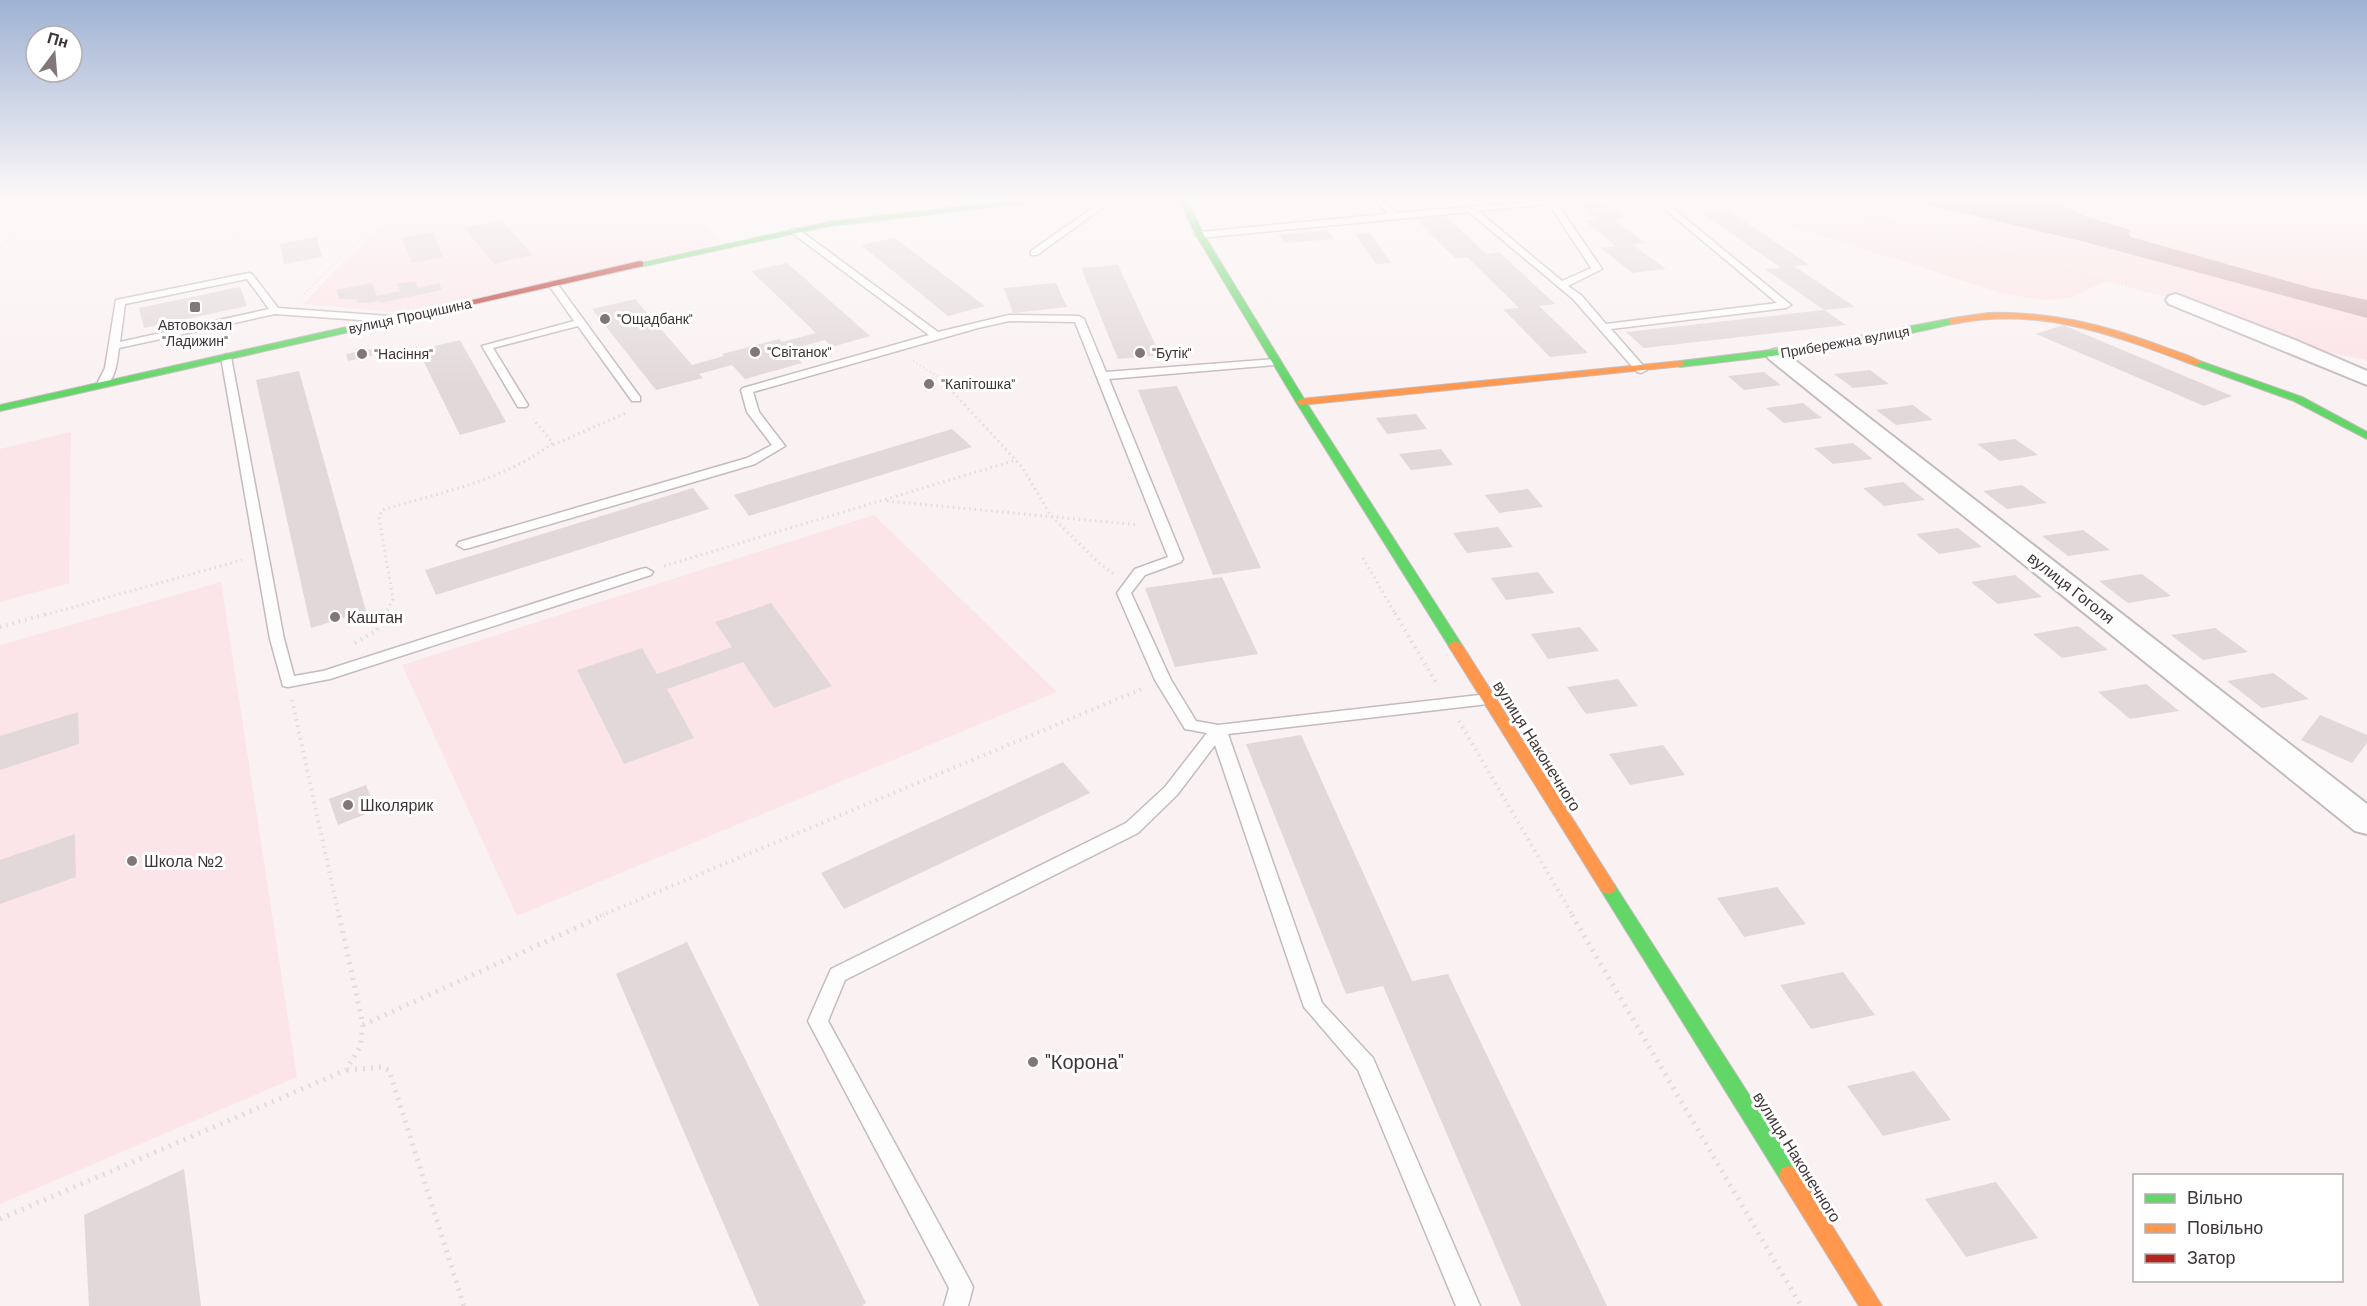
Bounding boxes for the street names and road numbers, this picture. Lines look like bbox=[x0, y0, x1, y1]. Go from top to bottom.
street label: вулиця Процишина bbox=[347, 294, 473, 338]
street label: Прибережна вулиця bbox=[1779, 322, 1911, 362]
street label: вулиця Гоголя bbox=[2023, 547, 2119, 629]
street label: вулиця Наконечного bbox=[1488, 677, 1586, 815]
street label: вулиця Наконечного bbox=[1748, 1088, 1846, 1226]

